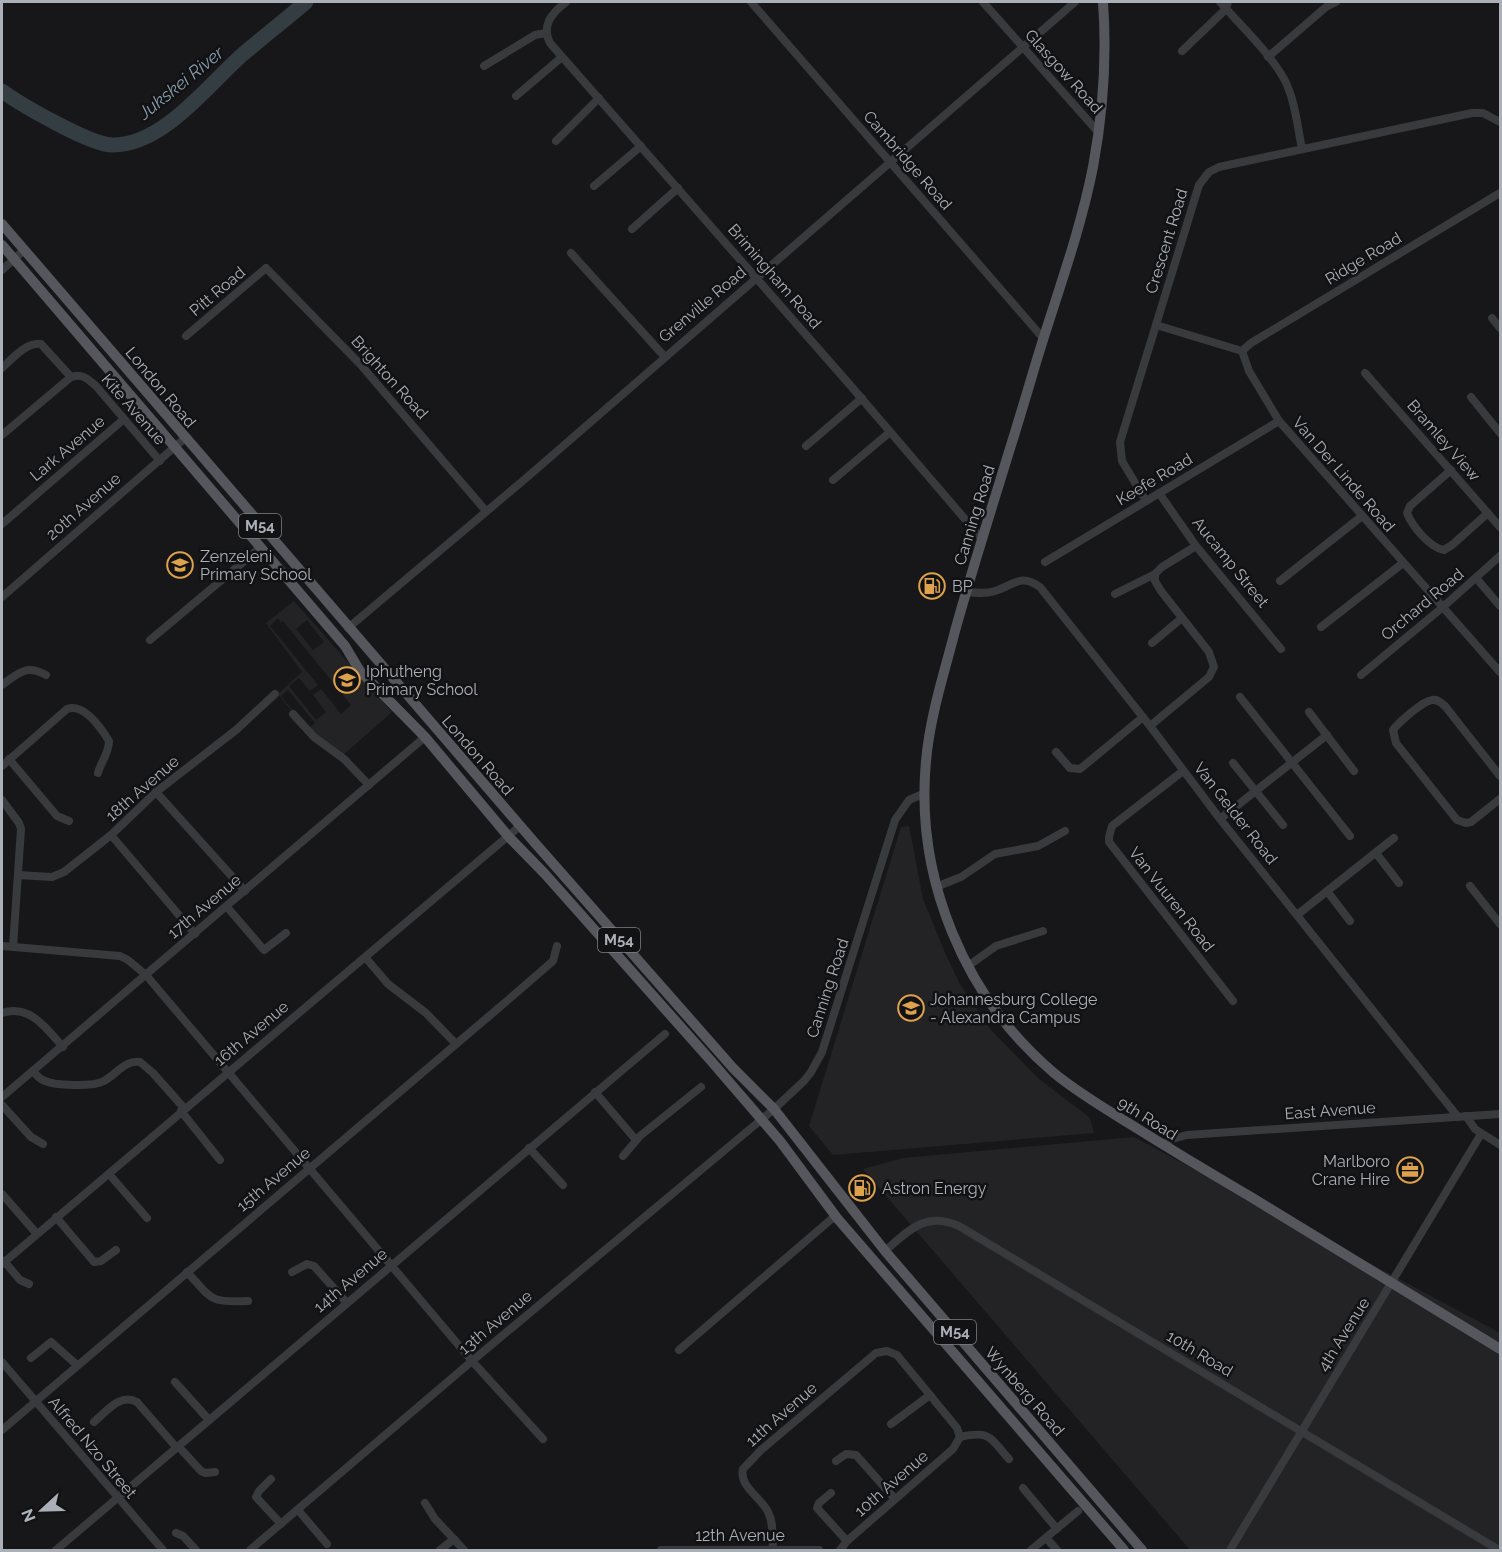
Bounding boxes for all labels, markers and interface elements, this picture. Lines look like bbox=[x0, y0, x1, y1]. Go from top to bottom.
street label: Glasgow Road bbox=[1021, 25, 1106, 117]
water label: Jukskei River bbox=[133, 41, 228, 124]
street label: Cambridge Road bbox=[859, 107, 956, 214]
street label: Crescent Road bbox=[1142, 186, 1191, 296]
street label: Brimingham Road bbox=[724, 220, 825, 333]
street label: Ridge Road bbox=[1322, 228, 1405, 289]
street label: Grenville Road bbox=[655, 262, 750, 346]
street label: Pitt Road bbox=[186, 263, 249, 320]
street label: Brighton Road bbox=[347, 332, 432, 423]
street label: London Road bbox=[121, 343, 200, 431]
street label: Kite Avenue bbox=[98, 370, 170, 449]
street label: Bramley View bbox=[1403, 396, 1484, 485]
street label: Lark Avenue bbox=[26, 412, 109, 485]
street label: Van Der Linde Road bbox=[1288, 413, 1399, 536]
street label: Keefe Road bbox=[1113, 449, 1196, 510]
street label: Canning Road bbox=[950, 463, 999, 567]
street label: 20th Avenue bbox=[42, 469, 124, 544]
street label: Aucamp Street bbox=[1188, 513, 1273, 612]
road number: M54 bbox=[239, 514, 281, 538]
place label: Zenzeleni Primary School bbox=[200, 547, 312, 584]
school or university icon: Zenzeleni Primary School bbox=[165, 550, 195, 580]
street label: Orchard Road bbox=[1377, 564, 1468, 644]
fuel station icon: BP bbox=[917, 571, 947, 601]
place label: BP bbox=[952, 577, 973, 596]
place label: Iphutheng Primary School bbox=[366, 662, 478, 699]
school or university icon: Iphutheng Primary School bbox=[332, 665, 362, 695]
street label: London Road bbox=[438, 712, 517, 799]
street label: 18th Avenue bbox=[102, 751, 183, 825]
street label: Van Gelder Road bbox=[1190, 758, 1281, 868]
street label: Van Vuuren Road bbox=[1125, 843, 1218, 955]
street label: 17th Avenue bbox=[164, 870, 245, 943]
road number: M54 bbox=[598, 928, 640, 952]
street label: Canning Road bbox=[802, 936, 853, 1040]
place label: Johannesburg College - Alexandra Campus bbox=[930, 990, 1098, 1027]
school or university icon: Johannesburg College - Alexandra Campus bbox=[896, 993, 926, 1023]
street label: 16th Avenue bbox=[210, 997, 292, 1070]
street label: 9th Road bbox=[1114, 1093, 1181, 1144]
street label: East Avenue bbox=[1284, 1098, 1376, 1123]
street label: 15th Avenue bbox=[233, 1143, 314, 1216]
place label: Marlboro Crane Hire bbox=[1312, 1152, 1390, 1189]
office icon: Marlboro Crane Hire bbox=[1395, 1155, 1425, 1185]
fuel station icon: Astron Energy bbox=[847, 1173, 877, 1203]
place label: Astron Energy bbox=[882, 1179, 987, 1198]
street label: 14th Avenue bbox=[310, 1244, 391, 1317]
street label: 13th Avenue bbox=[455, 1286, 536, 1359]
street label: 4th Avenue bbox=[1313, 1294, 1374, 1375]
road number: M54 bbox=[934, 1320, 976, 1344]
street label: 10th Road bbox=[1163, 1326, 1236, 1381]
street label: Wynberg Road bbox=[981, 1343, 1068, 1440]
street label: 11th Avenue bbox=[742, 1378, 821, 1450]
street label: Alfred Nzo Street bbox=[44, 1392, 141, 1503]
street label: 10th Avenue bbox=[851, 1446, 932, 1520]
north arrow bbox=[12, 1480, 72, 1540]
text: N bbox=[17, 1506, 40, 1525]
street label: 12th Avenue bbox=[695, 1526, 785, 1545]

